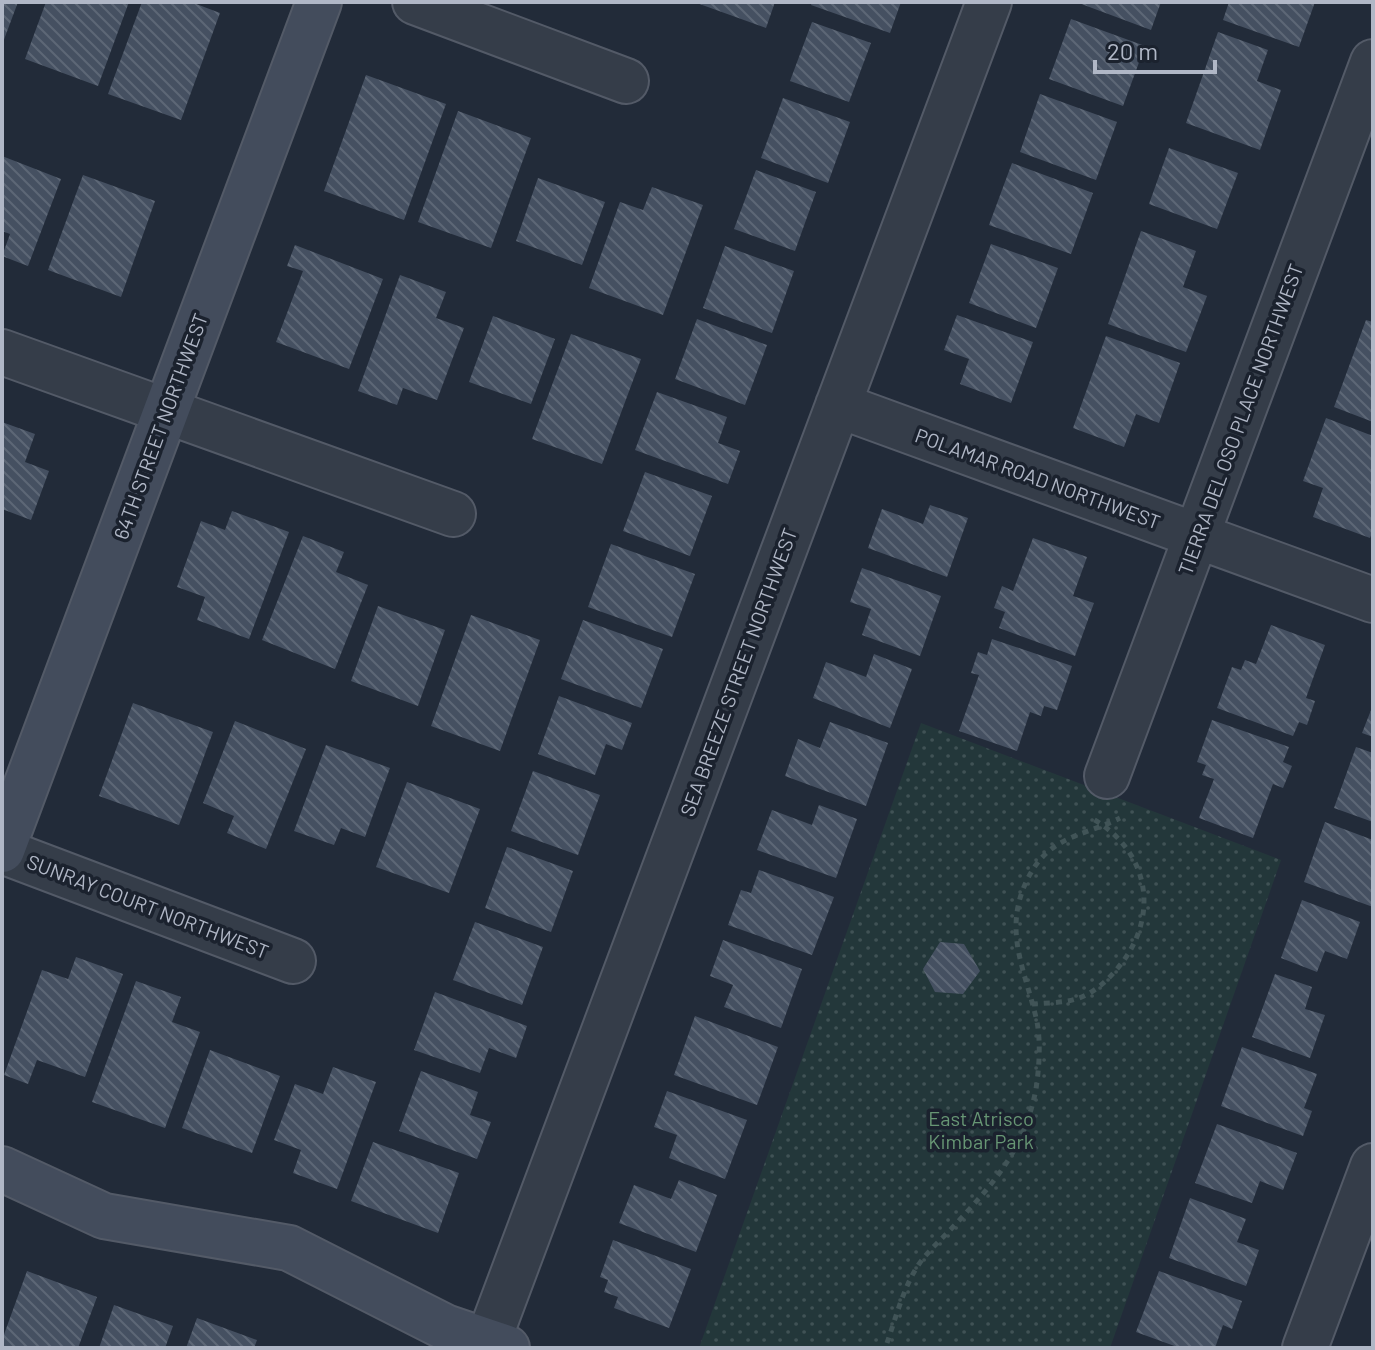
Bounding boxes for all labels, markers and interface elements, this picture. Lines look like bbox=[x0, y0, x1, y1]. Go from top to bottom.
scale bar bbox=[1095, 24, 1215, 74]
text: 20 m bbox=[1107, 36, 1158, 65]
street label: TIERRA DEL OSO PLACE NORTHWEST bbox=[1172, 260, 1308, 578]
street label: 64TH STREET NORTHWEST bbox=[108, 310, 212, 542]
street label: POLAMAR ROAD NORTHWEST bbox=[912, 422, 1164, 534]
street label: SEA BREEZE STREET NORTHWEST bbox=[675, 525, 801, 819]
street label: SUNRAY COURT NORTHWEST bbox=[24, 849, 272, 963]
park label: East Atrisco Kimbar Park bbox=[928, 1106, 1034, 1153]

